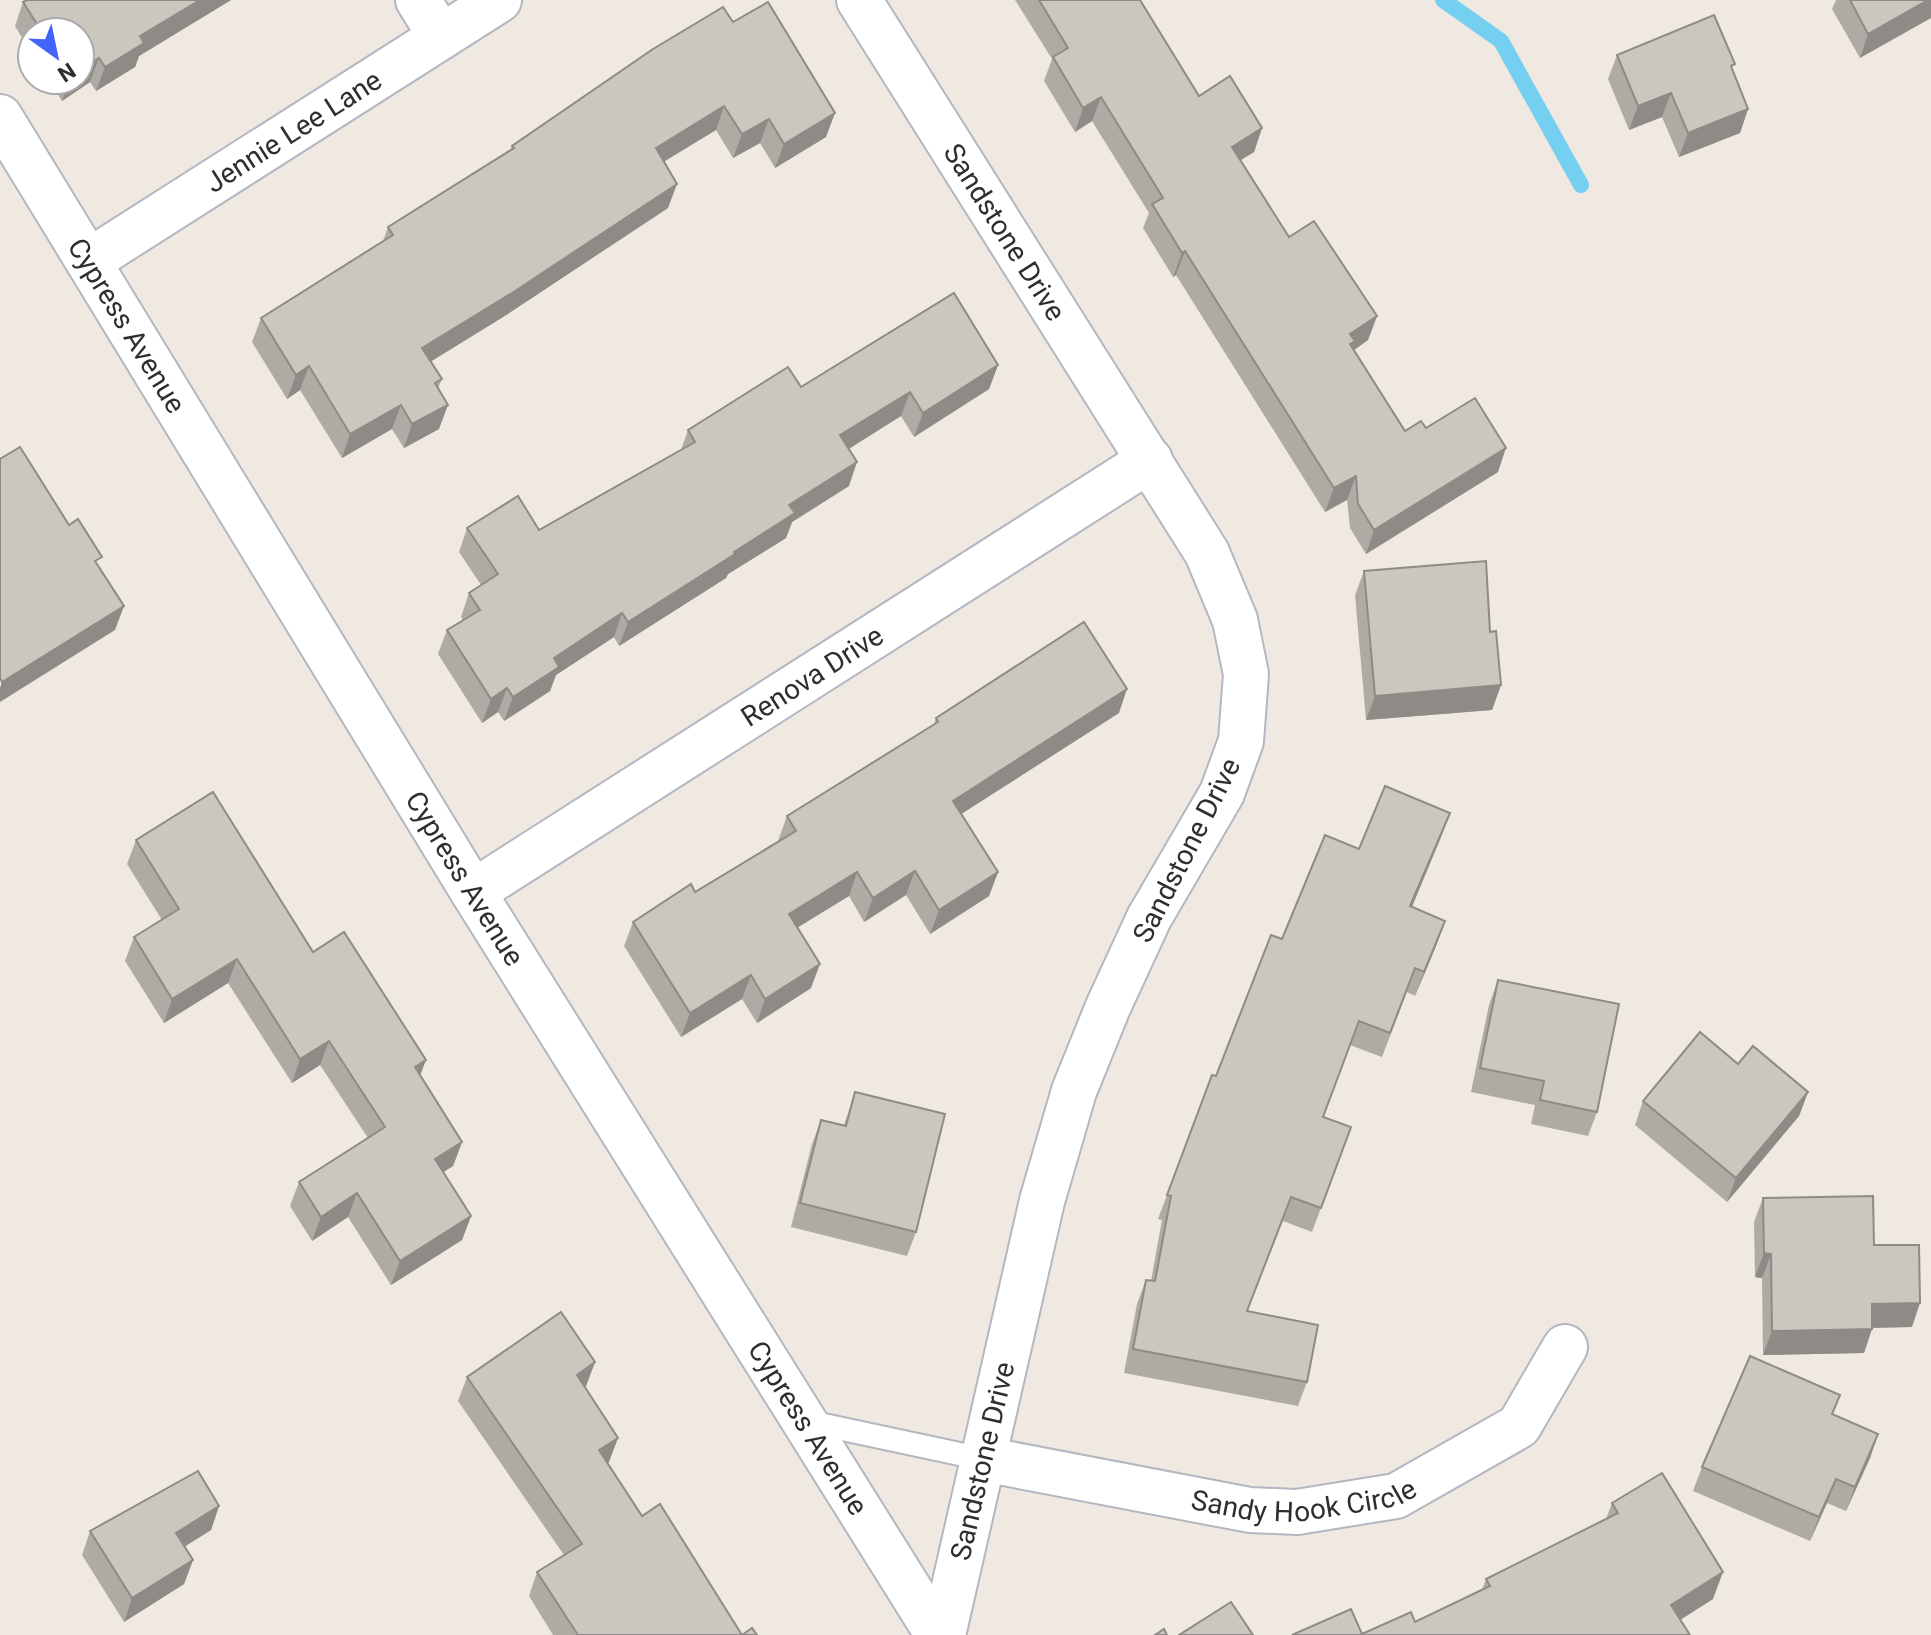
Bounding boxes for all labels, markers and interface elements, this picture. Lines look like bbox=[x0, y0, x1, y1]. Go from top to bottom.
north arrow bbox=[16, 16, 96, 96]
text: N bbox=[53, 58, 80, 87]
street label: Jennie Lee Lane bbox=[199, 63, 388, 200]
street label: Sandstone Drive bbox=[937, 138, 1072, 327]
street label: Cypress Avenue bbox=[61, 232, 193, 419]
street label: Renova Drive bbox=[735, 619, 889, 734]
street label: Sandstone Drive bbox=[1126, 752, 1247, 948]
street label: Cypress Avenue bbox=[398, 785, 531, 972]
street label: Cypress Avenue bbox=[741, 1335, 875, 1521]
street label: Sandstone Drive bbox=[944, 1359, 1021, 1564]
street label: Sandy Hook Circle bbox=[1189, 1472, 1422, 1529]

